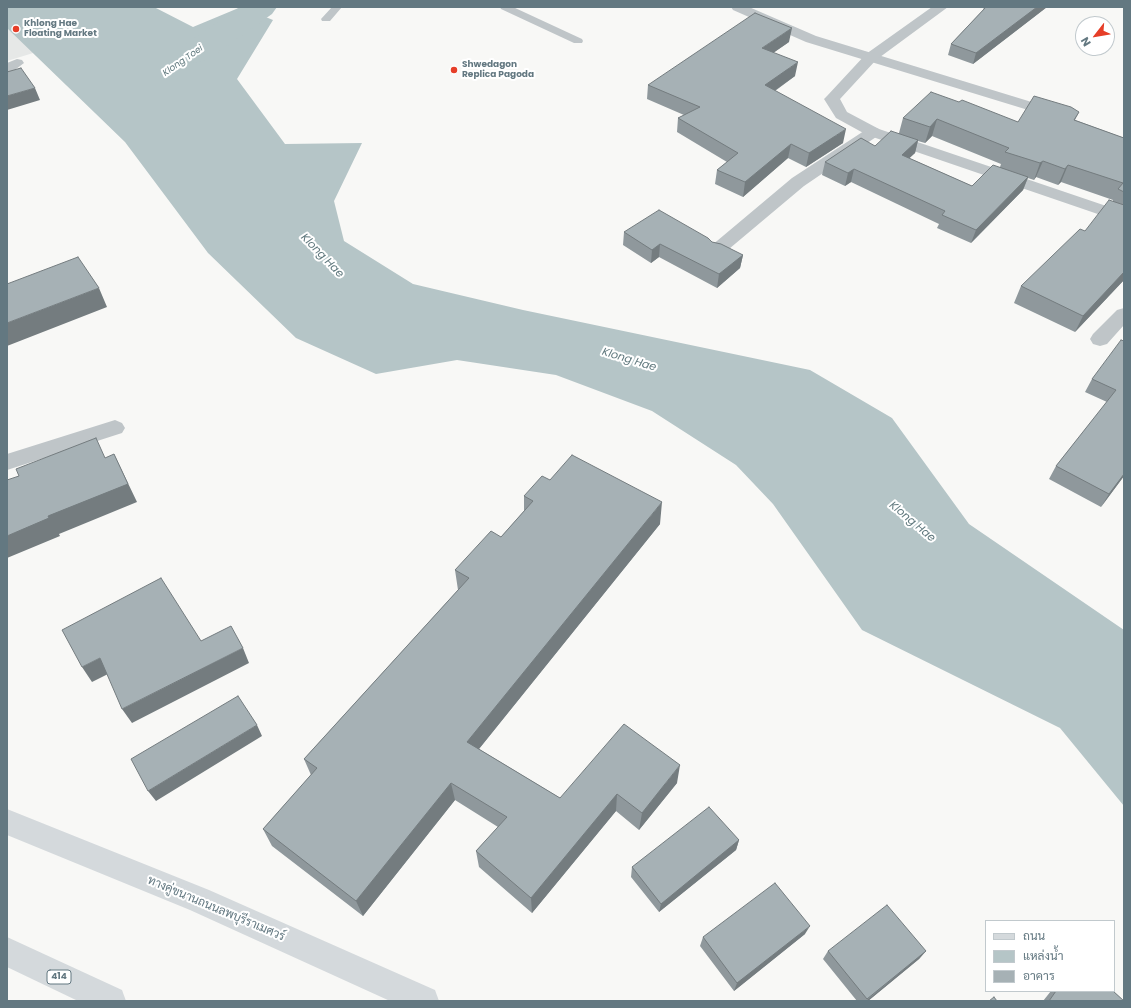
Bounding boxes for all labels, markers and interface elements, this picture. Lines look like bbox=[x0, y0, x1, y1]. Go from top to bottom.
north arrow bbox=[1075, 16, 1115, 56]
place label: Khlong Hae Floating Market bbox=[24, 19, 97, 40]
marker: Khlong Hae Floating Market bbox=[11, 24, 21, 34]
text: N bbox=[1077, 34, 1095, 49]
water label: Klong Toei bbox=[161, 43, 205, 79]
place label: Shwedagon Replica Pagoda bbox=[462, 60, 534, 81]
marker: Shwedagon Replica Pagoda bbox=[449, 65, 459, 75]
water label: Klong Hae bbox=[298, 231, 346, 281]
water label: Klong Hae bbox=[600, 346, 658, 374]
water label: Klong Hae bbox=[886, 499, 938, 545]
street label: ทางคู่ขนานถนนลพบุรีราเมศวร์ bbox=[145, 873, 287, 945]
legend bbox=[985, 920, 1115, 992]
text: ถนน bbox=[1023, 927, 1045, 944]
text: แหล่งน้ำ bbox=[1023, 947, 1063, 964]
text: อาคาร bbox=[1023, 967, 1055, 984]
road number: 414 bbox=[47, 970, 71, 984]

